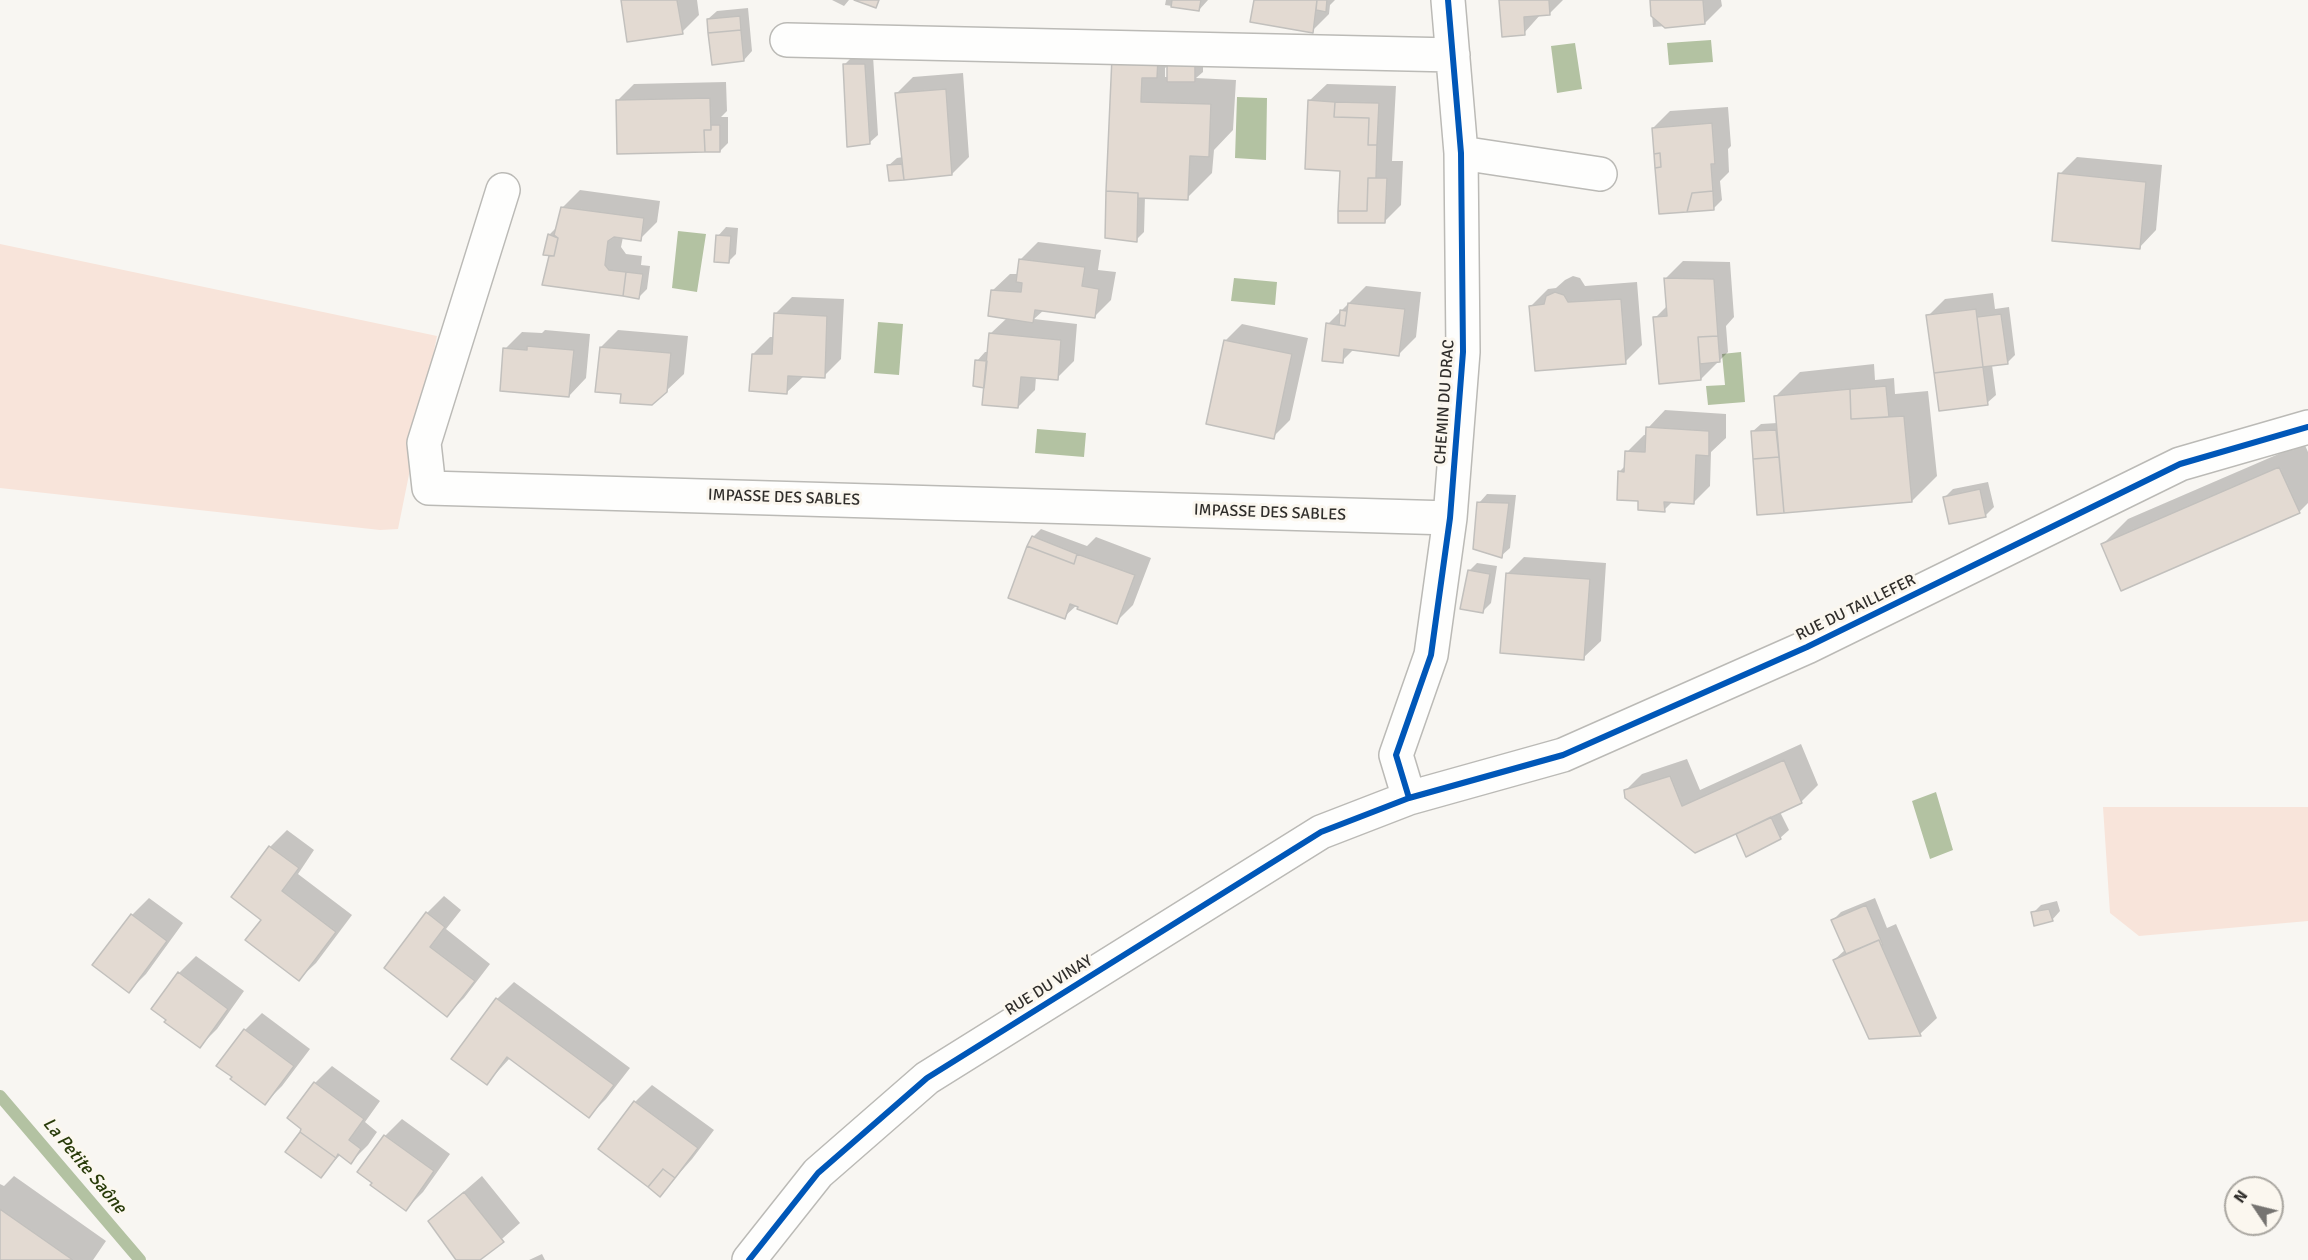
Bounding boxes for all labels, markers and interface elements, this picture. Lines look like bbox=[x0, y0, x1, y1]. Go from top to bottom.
street label: CHEMIN DU DRAC bbox=[1431, 339, 1459, 465]
street label: IMPASSE DES SABLES bbox=[708, 486, 860, 510]
street label: IMPASSE DES SABLES bbox=[1194, 501, 1346, 525]
street label: RUE DU TAILLEFER bbox=[1793, 571, 1919, 645]
street label: RUE DU VINAY bbox=[1002, 952, 1096, 1020]
water label: La Petite Saône bbox=[38, 1114, 130, 1218]
north arrow bbox=[2224, 1176, 2284, 1236]
text: N bbox=[2230, 1187, 2252, 1207]

